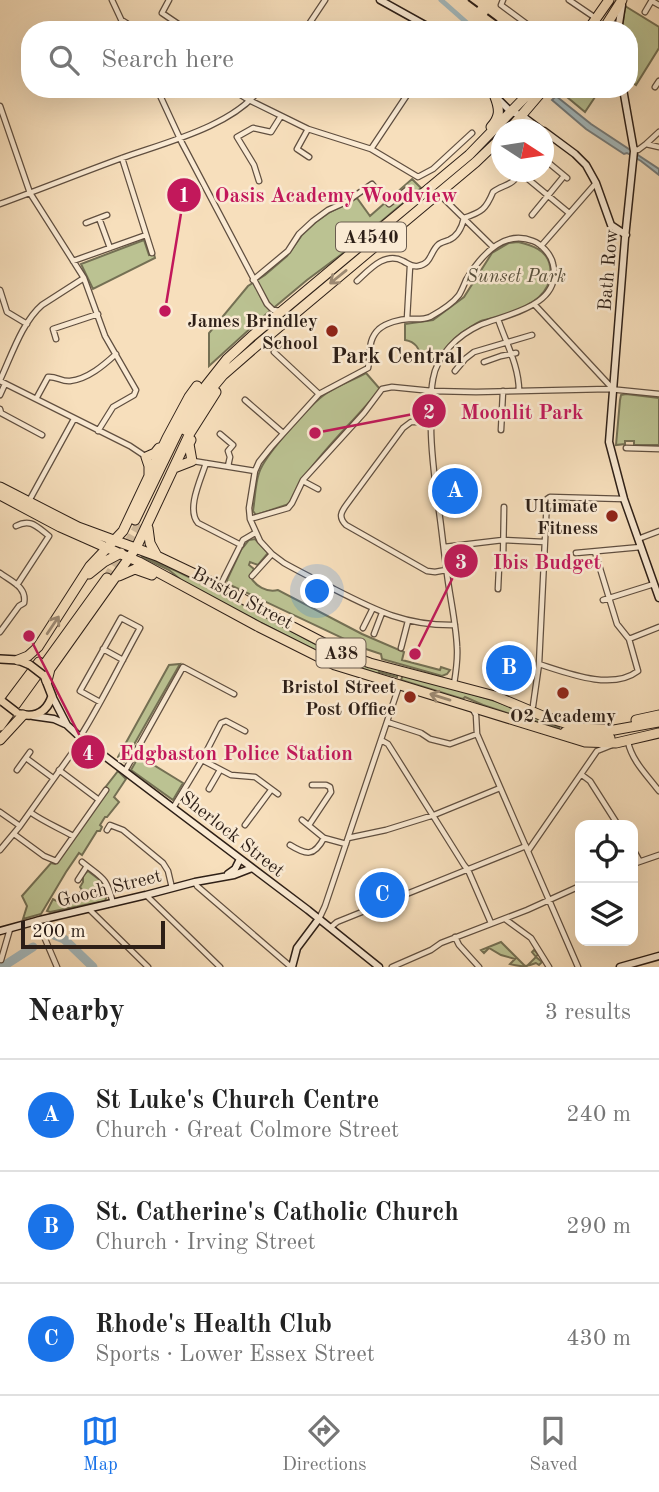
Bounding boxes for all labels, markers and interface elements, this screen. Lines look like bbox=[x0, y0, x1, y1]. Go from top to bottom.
search box bbox=[21, 21, 638, 98]
icon: search bbox=[45, 41, 83, 79]
text: Search here bbox=[101, 47, 234, 73]
north arrow bbox=[491, 119, 554, 182]
callout: Oasis Academy Woodview bbox=[166, 174, 472, 216]
text: 1 bbox=[178, 186, 190, 207]
text: Oasis Academy Woodview bbox=[215, 186, 457, 207]
road number: A4540 bbox=[336, 222, 406, 251]
street label: Bath Row bbox=[596, 228, 623, 312]
park label: Sunset Park bbox=[466, 268, 566, 287]
one-way arrow bbox=[330, 269, 348, 285]
place label: James Brindley School bbox=[188, 313, 318, 354]
marker: James Brindley School bbox=[324, 323, 340, 339]
district label: Park Central bbox=[331, 345, 463, 368]
callout: Moonlit Park bbox=[412, 390, 598, 432]
text: 2 bbox=[423, 403, 435, 424]
text: Moonlit Park bbox=[460, 403, 584, 424]
pin: A bbox=[432, 465, 478, 517]
place label: Ultimate Fitness bbox=[524, 498, 598, 539]
marker: Ultimate Fitness bbox=[604, 508, 620, 524]
callout: Ibis Budget bbox=[444, 540, 615, 582]
text: 3 bbox=[455, 553, 467, 574]
text: Ibis Budget bbox=[493, 553, 602, 574]
street label: Bristol Street bbox=[188, 565, 295, 634]
your location bbox=[300, 574, 334, 608]
one-way arrow bbox=[46, 615, 60, 635]
road number: A38 bbox=[316, 638, 366, 668]
pin: B bbox=[486, 642, 532, 694]
place label: Bristol Street Post Office bbox=[281, 679, 396, 720]
marker: O2 Academy bbox=[555, 685, 571, 701]
marker: Bristol Street Post Office bbox=[402, 689, 418, 705]
one-way arrow bbox=[429, 689, 451, 702]
place label: O2 Academy bbox=[510, 708, 616, 727]
callout: Edgbaston Police Station bbox=[70, 731, 367, 773]
text: 4 bbox=[82, 744, 94, 765]
text: Edgbaston Police Station bbox=[119, 744, 353, 765]
street label: Sherlock Street bbox=[176, 788, 287, 882]
map controls bbox=[575, 820, 638, 946]
button: locate bbox=[575, 820, 638, 883]
street label: Gooch Street bbox=[55, 867, 164, 912]
pin: C bbox=[359, 869, 405, 921]
button: layers bbox=[575, 883, 638, 946]
scale bar bbox=[21, 918, 164, 950]
text: 200 m bbox=[32, 923, 85, 942]
text: Nearby bbox=[28, 997, 125, 1027]
text: 3 results bbox=[545, 1001, 631, 1024]
text: St Luke's Church Centre bbox=[95, 1088, 379, 1114]
text: A bbox=[42, 1103, 60, 1126]
text: 240 m bbox=[566, 1103, 631, 1126]
text: Church · Great Colmore Street bbox=[95, 1119, 399, 1142]
text: St. Catherine's Catholic Church bbox=[95, 1200, 459, 1226]
text: B bbox=[43, 1215, 59, 1238]
text: 290 m bbox=[566, 1215, 631, 1238]
text: Church · Irving Street bbox=[95, 1231, 316, 1254]
text: Rhode's Health Club bbox=[95, 1312, 332, 1338]
text: C bbox=[43, 1327, 59, 1350]
text: 430 m bbox=[566, 1327, 631, 1350]
text: Sports · Lower Essex Street bbox=[95, 1343, 375, 1366]
tab: Map bbox=[81, 1412, 119, 1477]
tab: Directions bbox=[282, 1412, 367, 1477]
tab: Saved bbox=[529, 1412, 578, 1477]

